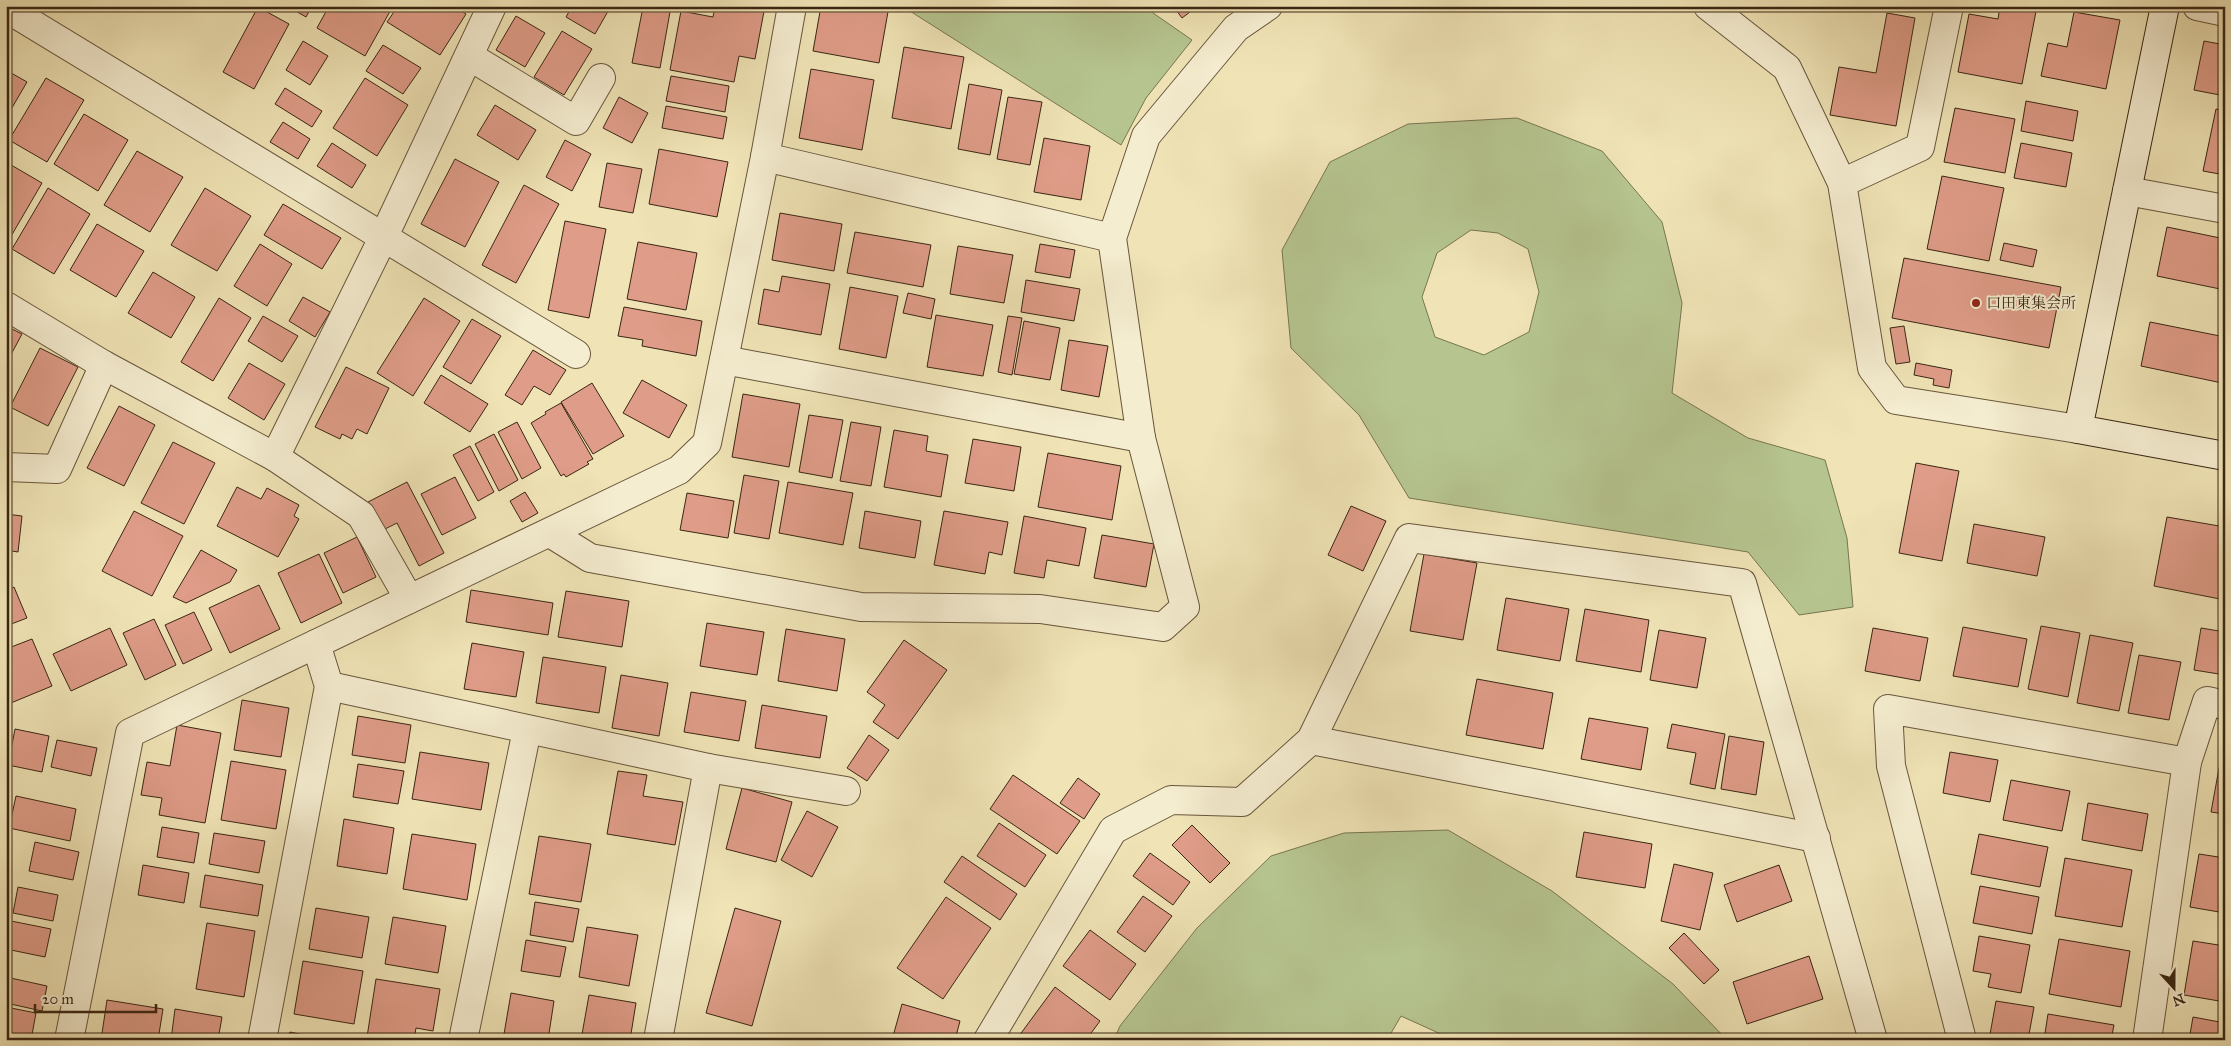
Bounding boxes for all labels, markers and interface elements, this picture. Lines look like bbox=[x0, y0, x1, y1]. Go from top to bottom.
place label: 口田東集会所 bbox=[1986, 294, 2076, 312]
marker: 口田東集会所 bbox=[1970, 297, 1982, 309]
north arrow bbox=[2148, 964, 2198, 1014]
scale bar bbox=[35, 981, 156, 1013]
text: 20 m bbox=[42, 990, 74, 1008]
text: N bbox=[2170, 990, 2187, 1010]

